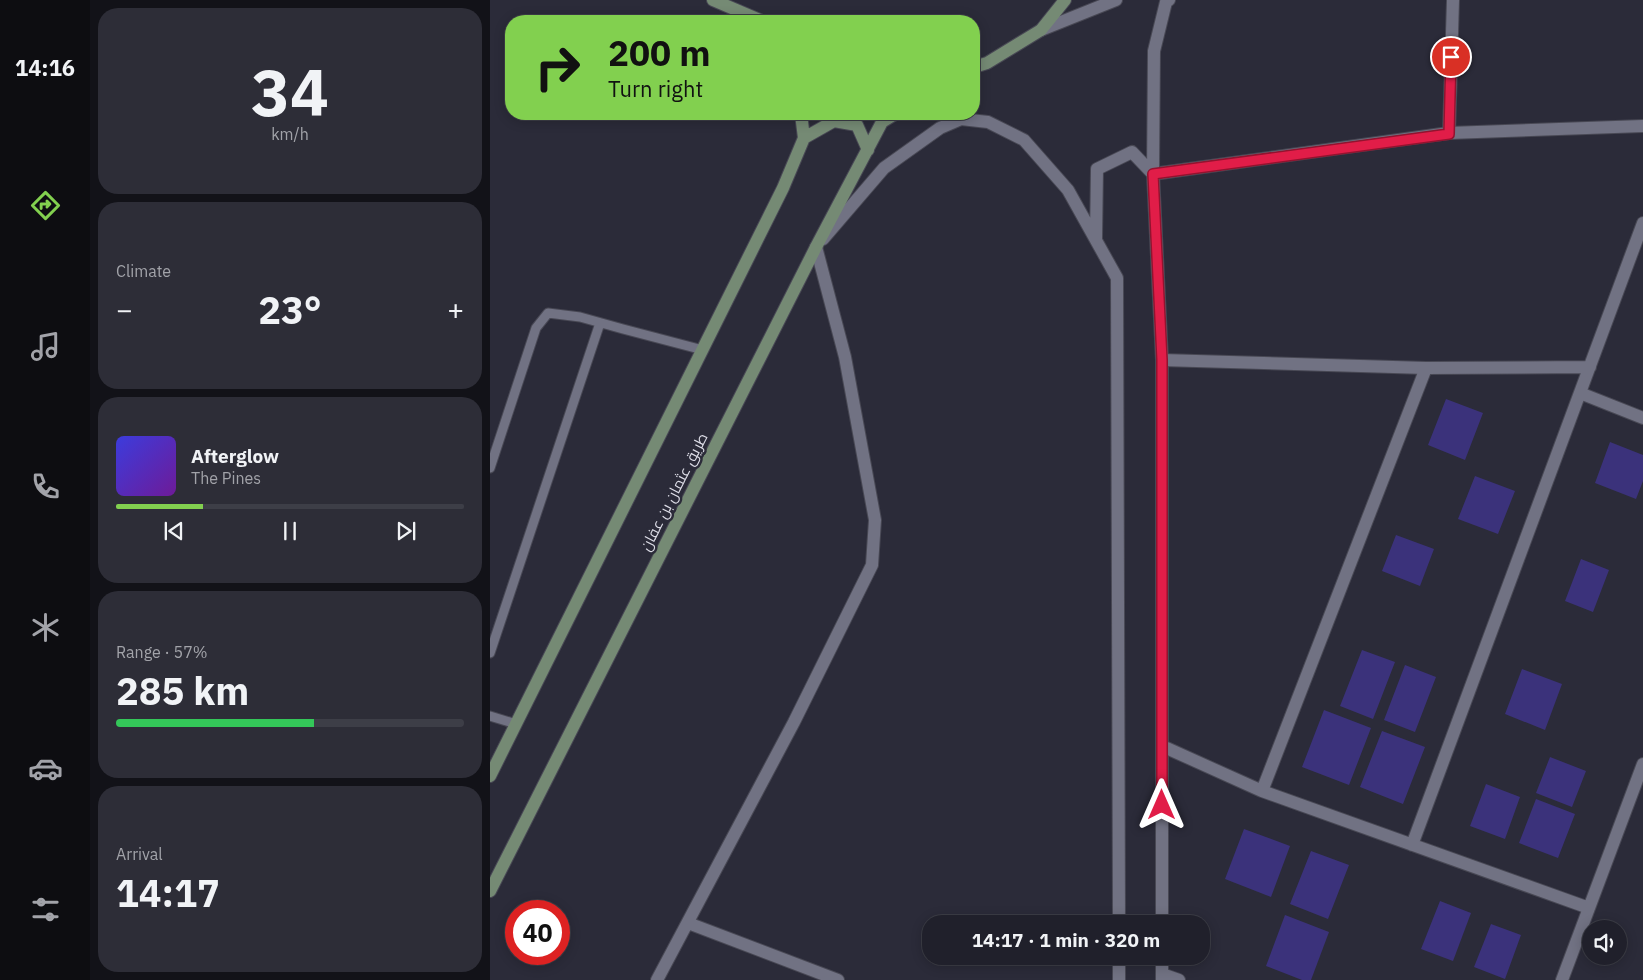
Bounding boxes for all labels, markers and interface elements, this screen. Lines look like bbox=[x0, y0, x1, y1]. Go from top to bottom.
text: 200 m bbox=[608, 30, 711, 76]
icon: right bbox=[525, 35, 590, 100]
pin bbox=[1430, 36, 1472, 78]
icon: arrive bbox=[1437, 43, 1465, 71]
text: 34 bbox=[251, 49, 329, 134]
text: 14:16 bbox=[15, 53, 75, 82]
text: Turn right bbox=[608, 74, 703, 103]
text: km/h bbox=[271, 124, 309, 144]
icon: directions bbox=[28, 188, 63, 223]
text: Climate bbox=[116, 261, 171, 281]
text: 23° bbox=[258, 285, 322, 334]
text: − bbox=[116, 291, 133, 328]
text: + bbox=[447, 291, 464, 328]
icon: music bbox=[28, 329, 63, 364]
street label: طريق عثمان بن عفان bbox=[636, 429, 712, 555]
text: Afterglow bbox=[191, 444, 279, 468]
text: The Pines bbox=[191, 468, 261, 488]
icon: phone bbox=[28, 469, 63, 504]
icon: previous bbox=[160, 517, 188, 545]
icon: pause bbox=[276, 517, 304, 545]
icon: next bbox=[392, 517, 420, 545]
icon: climate bbox=[28, 610, 63, 645]
text: Range · 57% bbox=[116, 642, 208, 662]
text: 285 km bbox=[116, 666, 249, 715]
icon: car bbox=[28, 751, 63, 786]
position arrow bbox=[1135, 778, 1187, 830]
text: Arrival bbox=[116, 844, 163, 864]
text: 14:17 bbox=[116, 868, 220, 917]
icon: filters bbox=[28, 892, 63, 927]
speed limit sign: 40 bbox=[505, 900, 570, 965]
map controls bbox=[1582, 920, 1627, 965]
button: sound bbox=[1582, 920, 1627, 965]
text: 14:17 · 1 min · 320 m bbox=[972, 928, 1160, 952]

